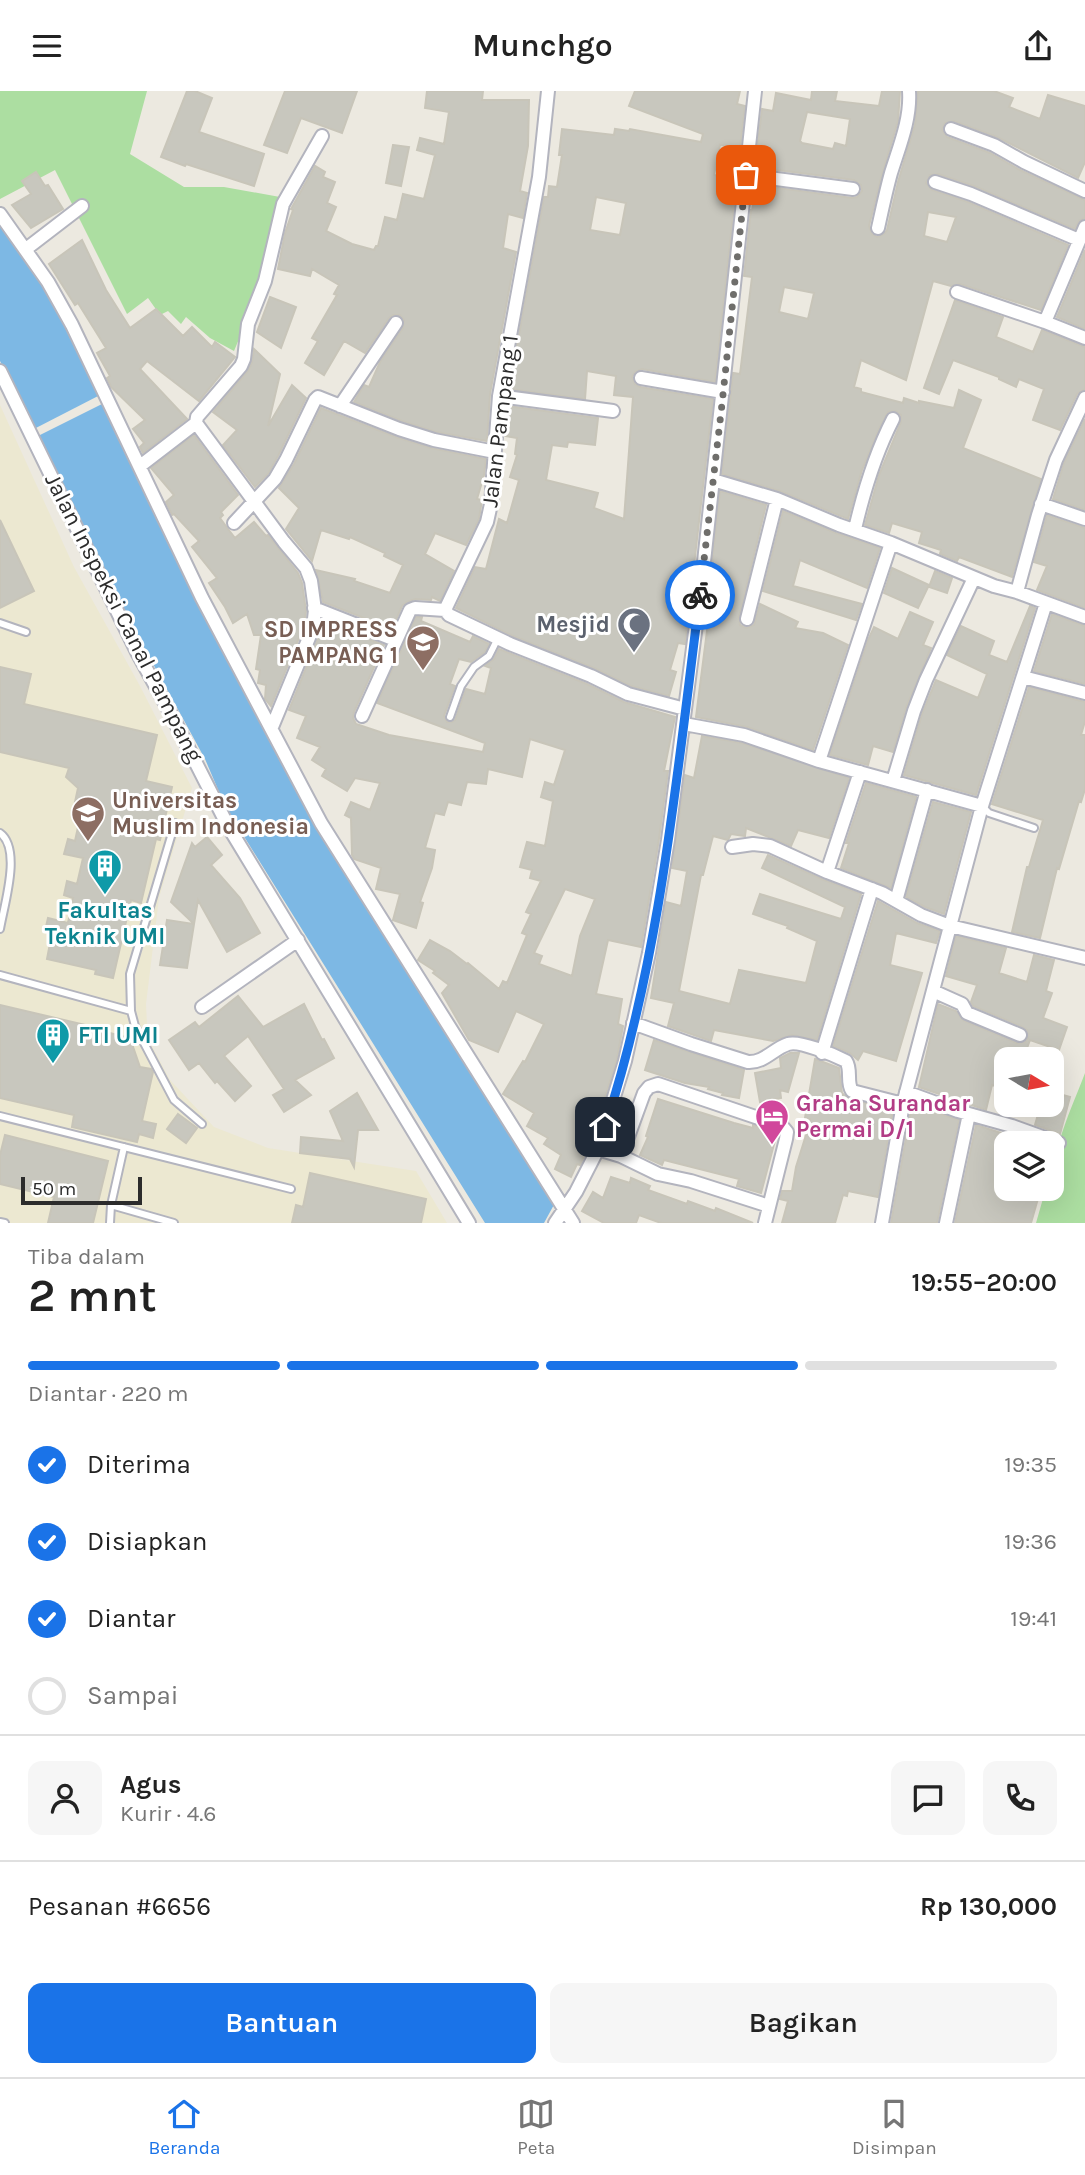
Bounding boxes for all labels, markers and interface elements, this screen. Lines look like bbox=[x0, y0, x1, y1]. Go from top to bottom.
icon: menu bbox=[28, 27, 66, 65]
text: Munchgo bbox=[472, 27, 613, 64]
icon: share bbox=[1019, 27, 1057, 65]
pin bbox=[716, 145, 776, 205]
icon: bag bbox=[727, 156, 765, 194]
street label: Jalan Pampang 1 bbox=[476, 333, 524, 509]
street label: Jalan Inspeksi Canal Pampang bbox=[39, 469, 209, 767]
courier bbox=[665, 560, 735, 630]
icon: bike bbox=[681, 576, 719, 614]
mosque icon: Mesjid bbox=[615, 605, 653, 654]
place label: Mesjid bbox=[536, 611, 610, 638]
place label: SD IMPRESS PAMPANG 1 bbox=[264, 616, 398, 669]
school or university icon: SD IMPRESS PAMPANG 1 bbox=[404, 623, 442, 672]
place label: Universitas Muslim Indonesia bbox=[112, 787, 309, 840]
school or university icon: Universitas Muslim Indonesia bbox=[69, 794, 107, 843]
building icon: Fakultas Teknik UMI bbox=[86, 847, 124, 896]
place label: Fakultas Teknik UMI bbox=[45, 897, 165, 950]
building icon: FTI UMI bbox=[34, 1016, 72, 1065]
place label: FTI UMI bbox=[78, 1022, 159, 1049]
north arrow bbox=[994, 1047, 1064, 1117]
map controls bbox=[994, 1047, 1064, 1201]
place label: Graha Surandar Permai D/1 bbox=[796, 1090, 970, 1143]
pin bbox=[575, 1097, 635, 1157]
hotel icon: Graha Surandar Permai D/1 bbox=[753, 1097, 791, 1146]
icon: home bbox=[586, 1108, 624, 1146]
button: layers bbox=[994, 1131, 1064, 1201]
scale bar bbox=[21, 1174, 142, 1206]
text: 50 m bbox=[32, 1178, 76, 1200]
text: Tiba dalam bbox=[28, 1243, 145, 1270]
text: 19:55–20:00 bbox=[911, 1267, 1057, 1298]
text: 2 mnt bbox=[28, 1269, 157, 1323]
text: Diantar · 220 m bbox=[28, 1380, 189, 1407]
icon: check bbox=[28, 1446, 66, 1484]
text: Diterima bbox=[87, 1449, 191, 1480]
text: 19:35 bbox=[1004, 1451, 1057, 1478]
icon: check bbox=[28, 1523, 66, 1561]
text: Disiapkan bbox=[87, 1526, 207, 1557]
text: 19:36 bbox=[1004, 1528, 1057, 1555]
icon: check bbox=[28, 1600, 66, 1638]
text: Diantar bbox=[87, 1603, 175, 1634]
text: 19:41 bbox=[1010, 1605, 1057, 1632]
text: Sampai bbox=[87, 1680, 179, 1711]
button: person bbox=[28, 1761, 102, 1835]
button: chat bbox=[891, 1761, 965, 1835]
button: phone bbox=[983, 1761, 1057, 1835]
text: Agus bbox=[120, 1769, 181, 1800]
text: Kurir · 4.6 bbox=[120, 1800, 217, 1827]
text: Pesanan #6656 bbox=[28, 1891, 211, 1922]
text: Rp 130,000 bbox=[920, 1891, 1057, 1922]
button: Bantuan bbox=[28, 1983, 536, 2063]
button: Bagikan bbox=[550, 1983, 1057, 2063]
tab: Beranda bbox=[148, 2095, 220, 2159]
tab: Peta bbox=[517, 2095, 555, 2159]
tab: Disimpan bbox=[852, 2095, 937, 2159]

